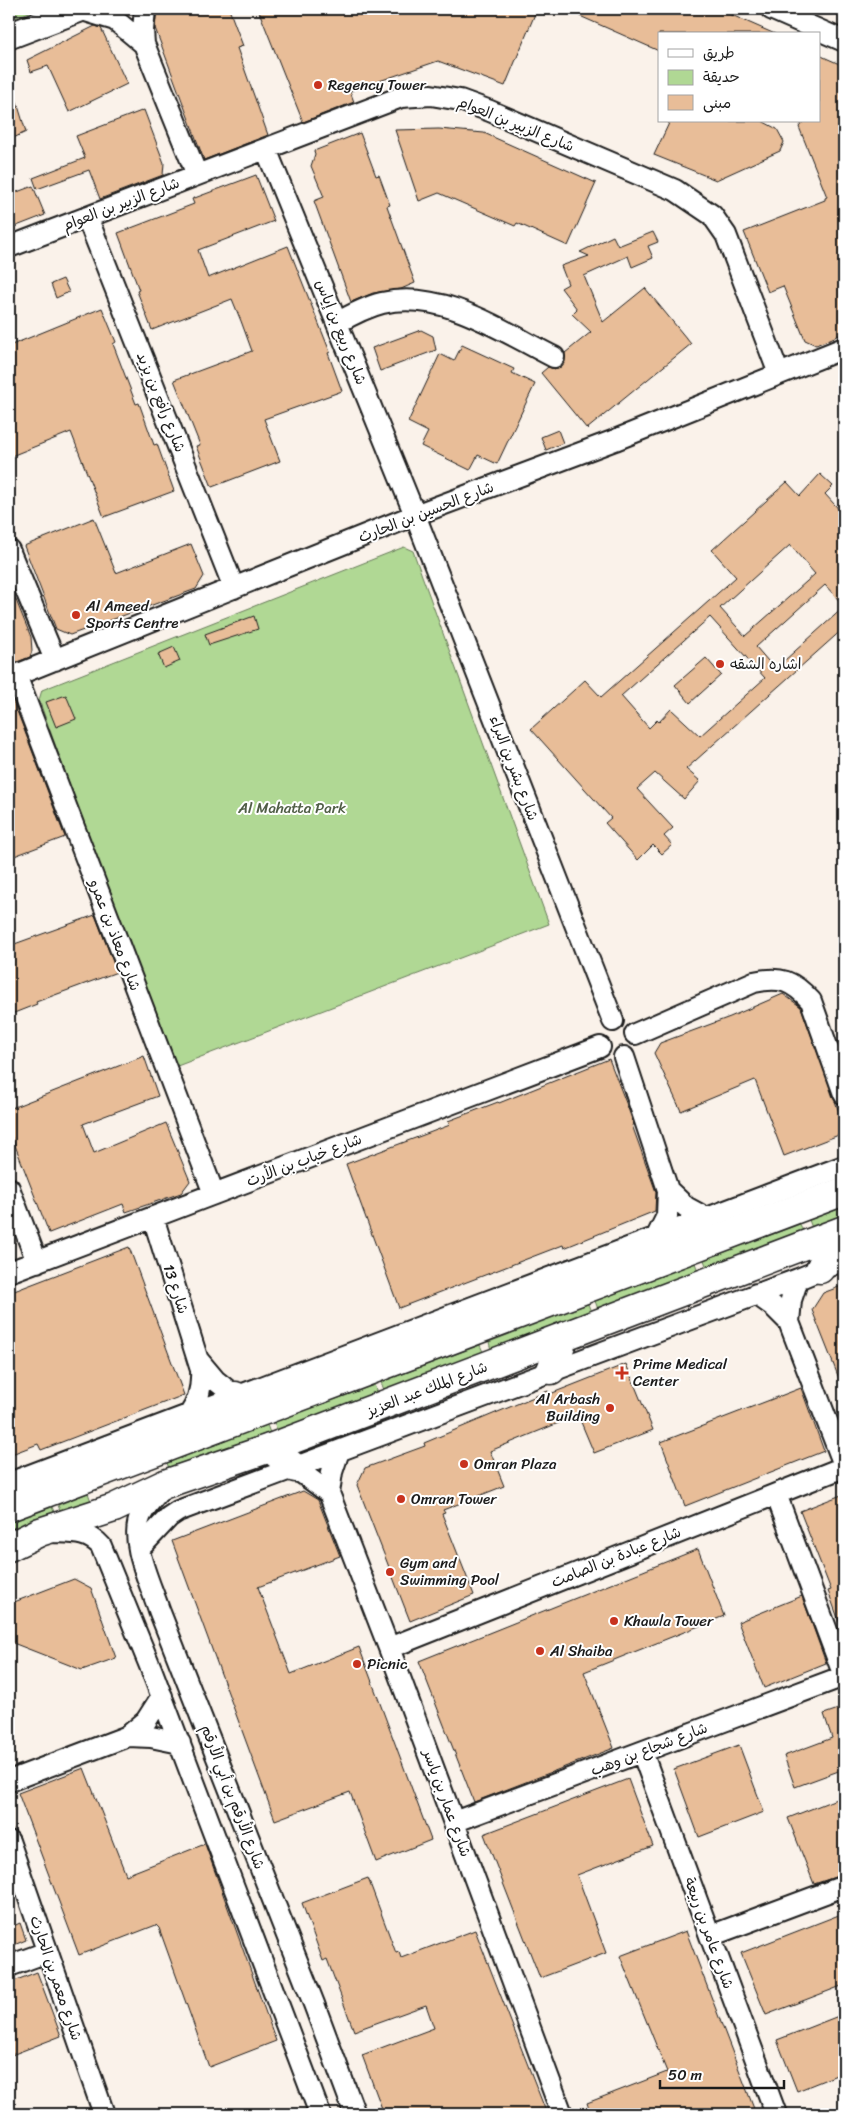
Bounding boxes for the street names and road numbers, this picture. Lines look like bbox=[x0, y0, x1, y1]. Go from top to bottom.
street label: شارع الزبير بن العوام bbox=[454, 89, 578, 159]
street label: شارع الزبير بن العوام bbox=[59, 170, 183, 238]
street label: شارع ربيع بن إياس bbox=[308, 275, 374, 389]
street label: شارع رافع بن يزيد bbox=[129, 348, 193, 456]
street label: شارع الحسين بن الحارث bbox=[354, 474, 498, 550]
street label: شارع بشر بن البراء bbox=[482, 712, 546, 824]
street label: شارع معاذ بن عمرو bbox=[81, 874, 148, 995]
street label: شارع خباب بن الأرت bbox=[242, 1126, 366, 1194]
street label: شارع 13 bbox=[156, 1261, 196, 1317]
street label: شارع الملك عبد العزيز bbox=[361, 1354, 491, 1425]
street label: شارع عبادة بن الصامت bbox=[547, 1519, 685, 1595]
street label: شارع شجاع بن وهب bbox=[587, 1715, 711, 1783]
street label: شارع الأرقم بن أبي الأرقم bbox=[193, 1721, 273, 1873]
street label: شارع عمار بن ياسر bbox=[415, 1743, 479, 1861]
street label: شارع عامر بن ربيعة bbox=[677, 1873, 741, 1993]
street label: شارع معمر بن الحارث bbox=[22, 1912, 90, 2044]

